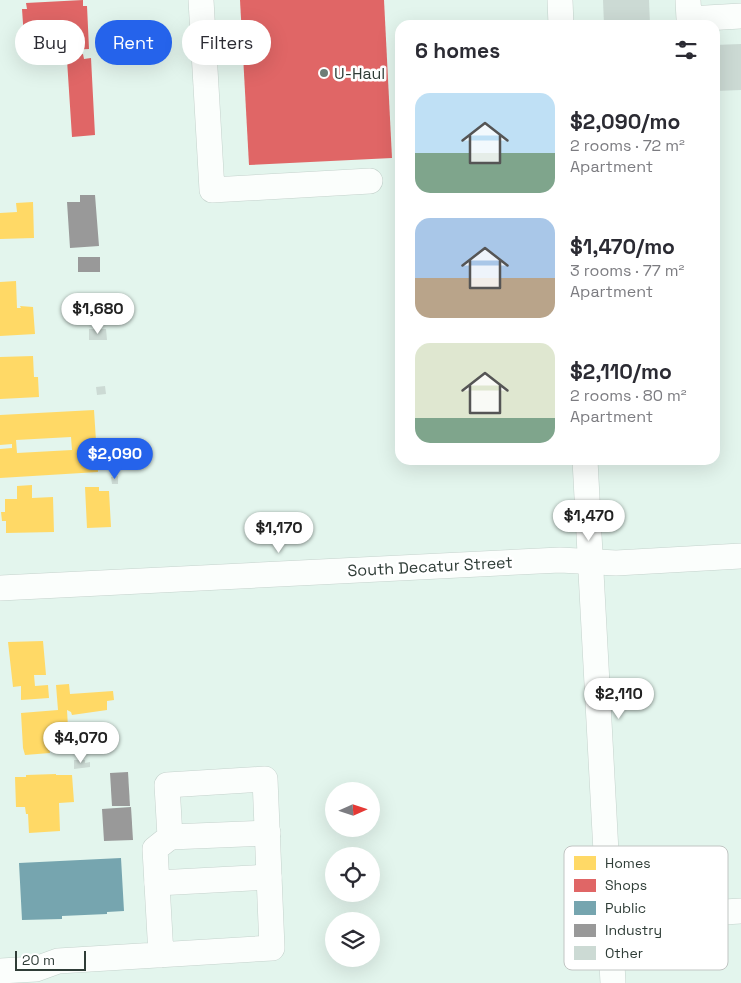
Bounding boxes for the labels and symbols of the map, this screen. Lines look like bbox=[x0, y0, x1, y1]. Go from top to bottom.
place label: U-Haul bbox=[334, 63, 385, 84]
marker: U-Haul bbox=[318, 67, 330, 79]
pin: $1,680 bbox=[57, 292, 139, 335]
pin: $2,090 bbox=[74, 438, 156, 480]
pin: $1,470 bbox=[548, 500, 630, 542]
pin: $1,170 bbox=[238, 512, 320, 554]
street label: South Decatur Street bbox=[347, 552, 513, 581]
pin: $2,110 bbox=[578, 678, 660, 720]
pin: $4,070 bbox=[40, 722, 122, 764]
north arrow bbox=[325, 782, 380, 838]
legend bbox=[564, 846, 728, 970]
text: Homes bbox=[605, 854, 651, 872]
text: Shops bbox=[605, 876, 647, 894]
text: Public bbox=[605, 899, 646, 917]
text: Industry bbox=[605, 921, 662, 939]
text: Other bbox=[605, 944, 643, 962]
scale bar bbox=[15, 948, 86, 971]

